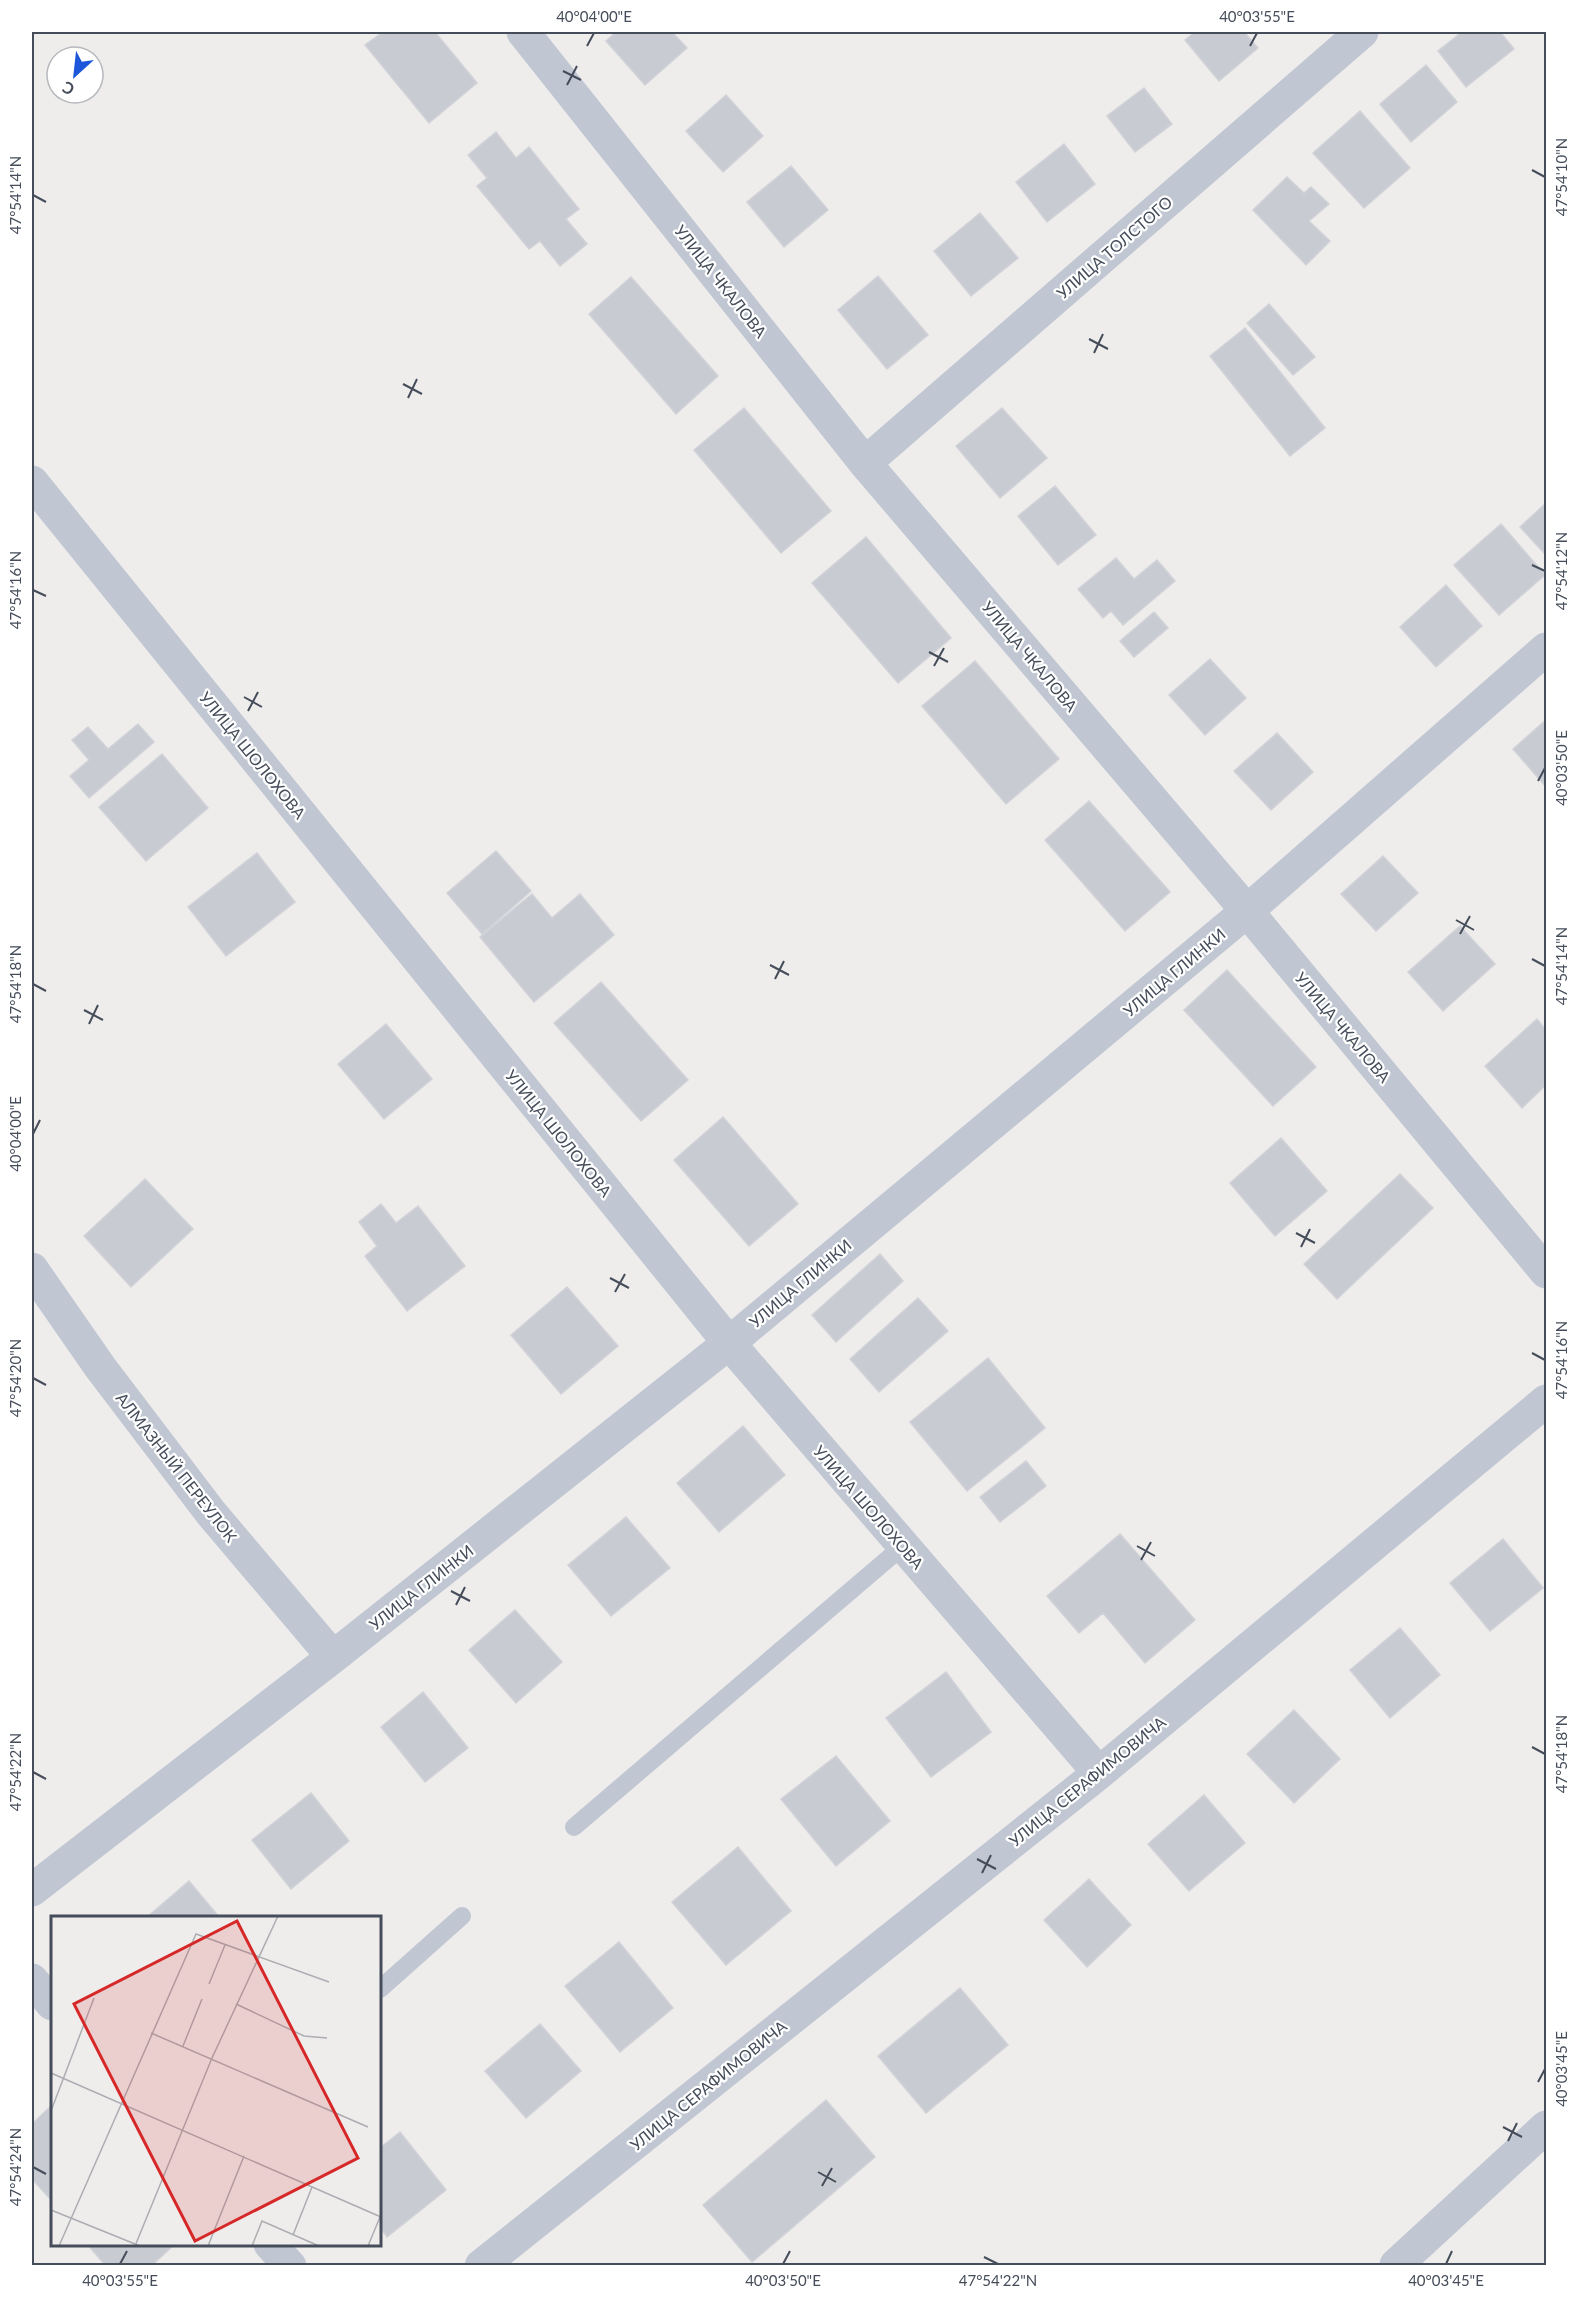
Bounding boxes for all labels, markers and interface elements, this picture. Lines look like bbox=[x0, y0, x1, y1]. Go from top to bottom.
text: 40°04'00"E bbox=[556, 7, 632, 25]
text: 40°03'55"E bbox=[1219, 7, 1295, 25]
north arrow bbox=[45, 45, 105, 105]
text: С bbox=[59, 78, 77, 100]
text: 47°54'10"N bbox=[1552, 138, 1570, 216]
text: 47°54'14"N bbox=[6, 156, 24, 234]
street label: УЛИЦА ТОЛСТОГО bbox=[1052, 192, 1176, 302]
street label: УЛИЦА ЧКАЛОВА bbox=[671, 221, 771, 341]
text: 47°54'12"N bbox=[1552, 532, 1570, 610]
text: 47°54'16"N bbox=[6, 551, 24, 629]
street label: УЛИЦА ЧКАЛОВА bbox=[978, 597, 1082, 715]
street label: УЛИЦА ШОЛОХОВА bbox=[196, 688, 310, 822]
text: 40°03'50"E bbox=[1552, 730, 1570, 806]
street label: УЛИЦА ГЛИНКИ bbox=[1119, 924, 1229, 1020]
text: 47°54'14"N bbox=[1552, 927, 1570, 1005]
text: 47°54'18"N bbox=[6, 945, 24, 1023]
street label: УЛИЦА ЧКАЛОВА bbox=[1291, 968, 1395, 1086]
street label: УЛИЦА ШОЛОХОВА bbox=[502, 1066, 616, 1200]
text: 40°04'00"E bbox=[6, 1096, 24, 1172]
street label: УЛИЦА ГЛИНКИ bbox=[745, 1235, 855, 1331]
text: 47°54'16"N bbox=[1552, 1321, 1570, 1399]
text: 47°54'20"N bbox=[6, 1339, 24, 1417]
street label: АЛМАЗНЫЙ ПЕРЕУЛОК bbox=[113, 1388, 241, 1546]
street label: УЛИЦА ШОЛОХОВА bbox=[810, 1441, 928, 1573]
street label: УЛИЦА ГЛИНКИ bbox=[365, 1540, 477, 1634]
street label: УЛИЦА СЕРАФИМОВИЧА bbox=[1005, 1712, 1169, 1850]
text: 47°54'18"N bbox=[1552, 1715, 1570, 1793]
text: 47°54'22"N bbox=[6, 1733, 24, 1811]
inset map bbox=[51, 1916, 381, 2246]
street label: УЛИЦА СЕРАФИМОВИЧА bbox=[626, 2016, 790, 2154]
text: 40°03'45"E bbox=[1552, 2031, 1570, 2107]
text: 47°54'24"N bbox=[6, 2128, 24, 2206]
text: 40°03'55"E bbox=[82, 2271, 158, 2289]
text: 40°03'50"E bbox=[745, 2271, 821, 2289]
text: 47°54'22"N bbox=[959, 2271, 1037, 2289]
text: 40°03'45"E bbox=[1408, 2271, 1484, 2289]

